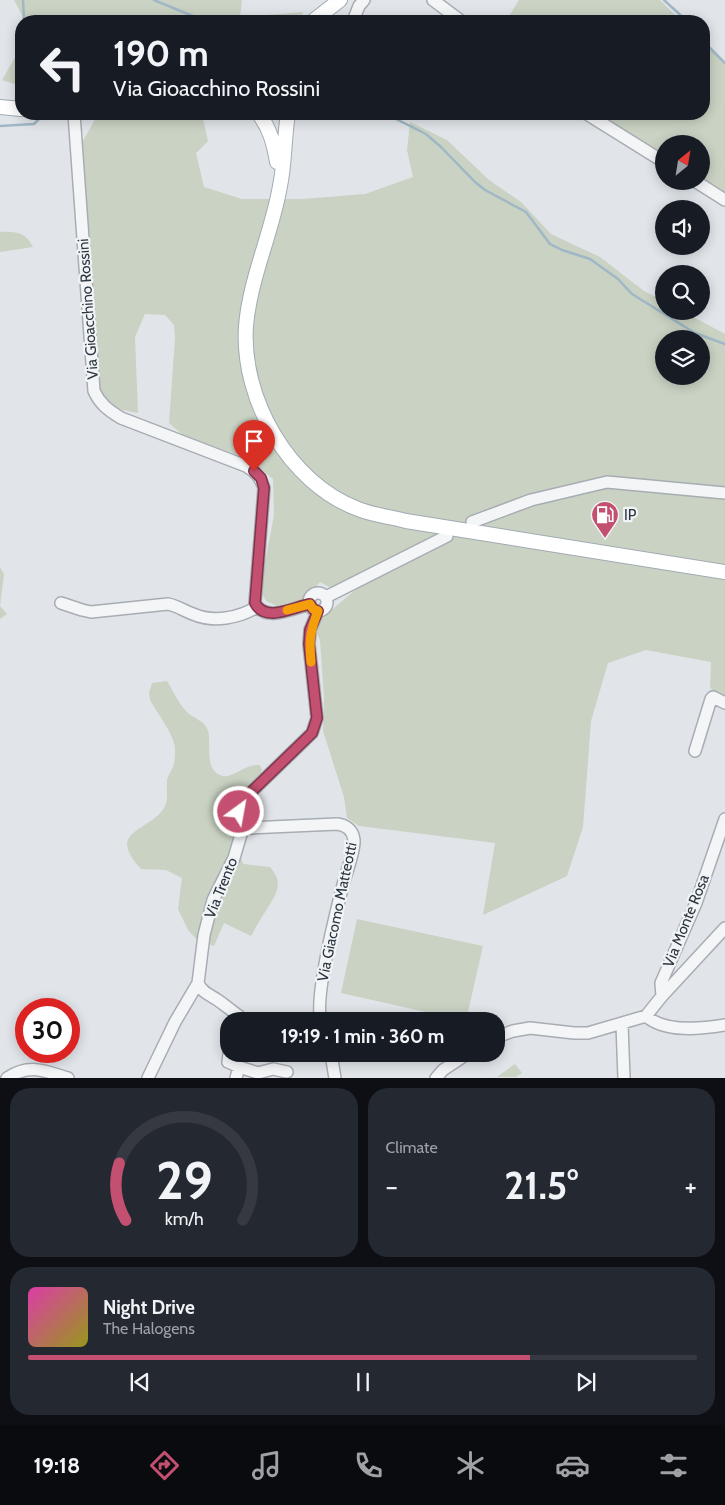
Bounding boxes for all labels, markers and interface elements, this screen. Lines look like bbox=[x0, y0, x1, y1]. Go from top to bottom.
text: 190 m bbox=[113, 32, 209, 75]
icon: left bbox=[30, 35, 95, 100]
text: Via Gioacchino Rossini bbox=[113, 75, 320, 102]
north arrow bbox=[655, 135, 710, 190]
map controls bbox=[655, 135, 710, 385]
button: sound bbox=[655, 200, 710, 255]
street label: Via Gioacchino Rossini bbox=[74, 238, 102, 380]
button: search bbox=[655, 265, 710, 320]
button: layers bbox=[655, 330, 710, 385]
pin bbox=[233, 420, 275, 471]
icon: arrive bbox=[240, 427, 268, 455]
fuel station icon: IP bbox=[590, 500, 620, 539]
place label: IP bbox=[624, 506, 637, 524]
position arrow bbox=[212, 785, 264, 837]
street label: Via Giacomo Matteotti bbox=[313, 841, 361, 983]
street label: Via Trento bbox=[201, 855, 241, 921]
street label: Via Monte Rosa bbox=[659, 871, 713, 970]
speed limit sign: 30 bbox=[15, 998, 80, 1063]
text: 19:19 · 1 min · 360 m bbox=[281, 1025, 444, 1048]
text: Climate bbox=[386, 1138, 438, 1157]
text: 29 bbox=[155, 1149, 212, 1212]
text: 21.5° bbox=[504, 1162, 578, 1209]
text: − bbox=[386, 1169, 398, 1203]
text: + bbox=[685, 1169, 697, 1203]
text: km/h bbox=[164, 1208, 203, 1229]
text: Night Drive bbox=[103, 1296, 195, 1319]
text: The Halogens bbox=[103, 1319, 195, 1338]
icon: previous bbox=[126, 1368, 154, 1396]
icon: pause bbox=[349, 1368, 377, 1396]
icon: next bbox=[572, 1368, 600, 1396]
icon: directions bbox=[147, 1448, 182, 1483]
icon: music bbox=[249, 1448, 284, 1483]
icon: phone bbox=[351, 1448, 386, 1483]
icon: climate bbox=[453, 1448, 488, 1483]
icon: car bbox=[555, 1448, 590, 1483]
icon: filters bbox=[656, 1448, 691, 1483]
text: 19:18 bbox=[33, 1452, 80, 1479]

